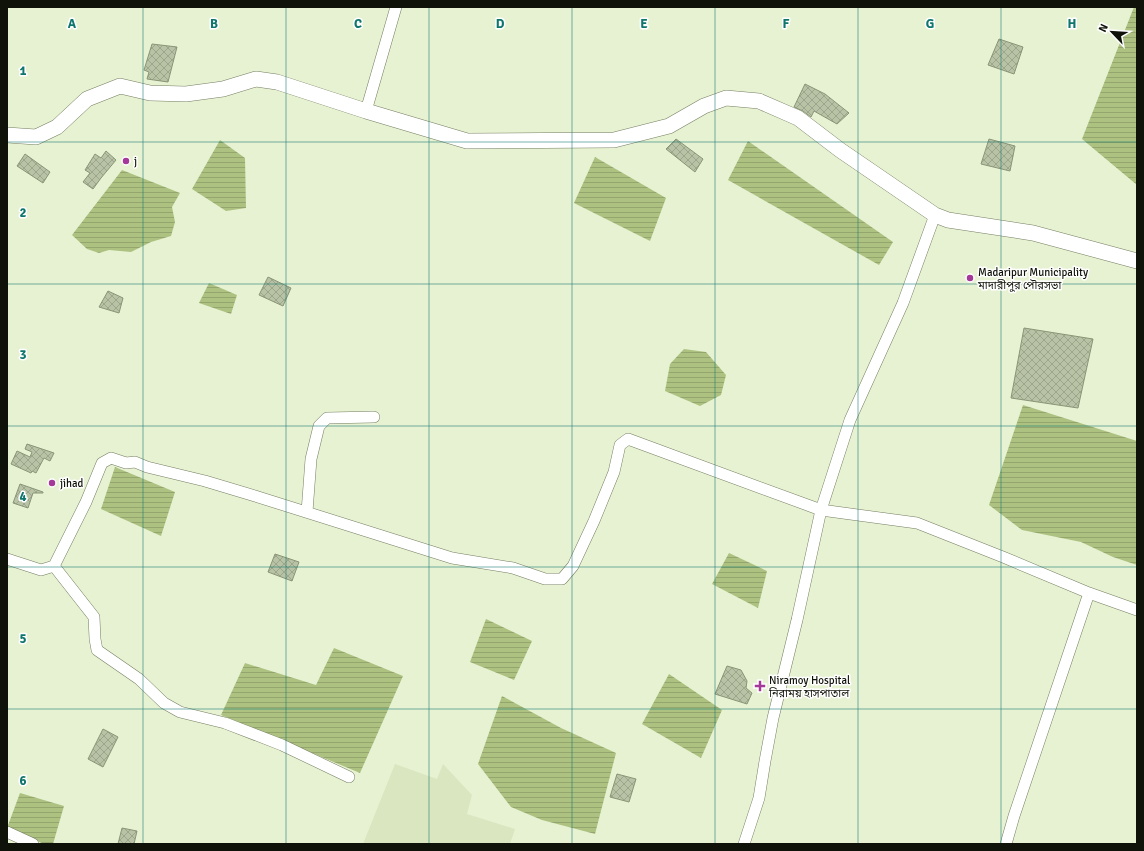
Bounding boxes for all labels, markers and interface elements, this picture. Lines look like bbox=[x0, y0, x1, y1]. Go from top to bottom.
north arrow bbox=[1092, 12, 1132, 52]
text: A bbox=[68, 16, 77, 32]
text: B bbox=[210, 16, 218, 32]
text: C bbox=[354, 16, 362, 32]
text: D bbox=[496, 16, 505, 32]
text: E bbox=[640, 16, 648, 32]
text: F bbox=[783, 16, 790, 32]
text: G bbox=[926, 16, 934, 32]
text: H bbox=[1068, 16, 1076, 32]
text: N bbox=[1096, 22, 1111, 34]
text: 1 bbox=[19, 63, 27, 79]
place label: j bbox=[134, 155, 137, 168]
marker: j bbox=[121, 156, 131, 166]
text: 2 bbox=[19, 205, 27, 221]
place label: Madaripur Municipality মাদারীপুর পৌরসভা bbox=[977, 266, 1089, 292]
marker: Madaripur Municipality মাদারীপুর পৌরসভা bbox=[965, 273, 975, 283]
text: 3 bbox=[19, 347, 27, 363]
place label: jihad bbox=[60, 477, 84, 490]
marker: jihad bbox=[47, 478, 57, 488]
text: 4 bbox=[19, 489, 27, 505]
text: 5 bbox=[19, 631, 27, 647]
place label: Niramoy Hospital নিরাময় হাসপাতাল bbox=[768, 674, 850, 700]
marker: Niramoy Hospital নিরাময় হাসপাতাল bbox=[754, 680, 766, 692]
text: 6 bbox=[19, 773, 27, 789]

